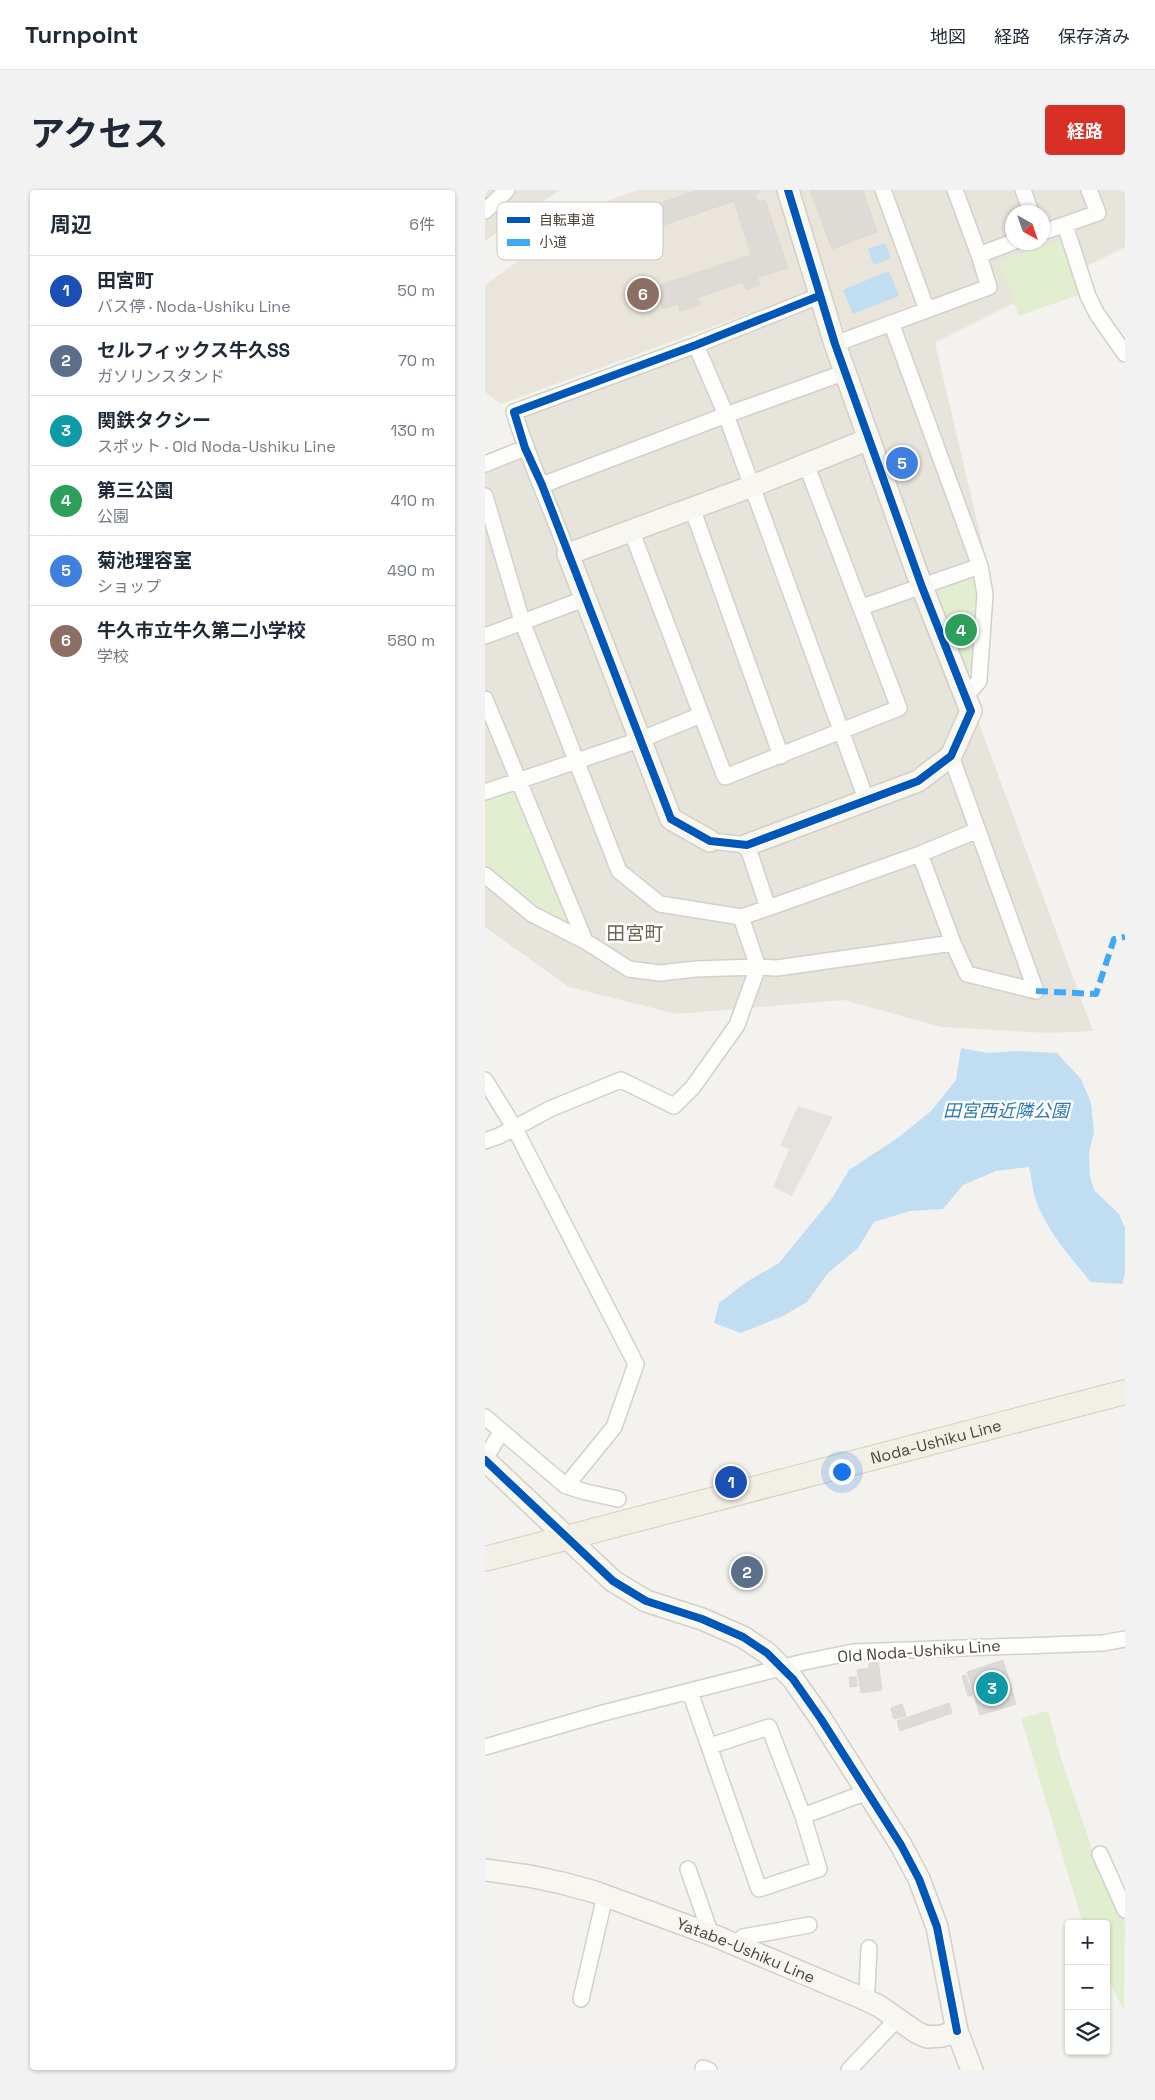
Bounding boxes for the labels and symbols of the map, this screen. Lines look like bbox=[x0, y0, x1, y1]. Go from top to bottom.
legend bbox=[497, 202, 663, 260]
north arrow bbox=[1005, 205, 1050, 250]
text: 自転車道 bbox=[539, 211, 595, 229]
text: 小道 bbox=[539, 233, 567, 251]
pin: 6 bbox=[627, 275, 659, 313]
pin: 5 bbox=[886, 444, 918, 482]
pin: 4 bbox=[945, 611, 977, 649]
district label: 田宮町 bbox=[606, 921, 664, 946]
water label: 田宮西近隣公園 bbox=[943, 1099, 1072, 1122]
street label: Noda-Ushiku Line bbox=[868, 1414, 1004, 1468]
your location bbox=[829, 1459, 855, 1485]
pin: 1 bbox=[715, 1463, 747, 1501]
pin: 2 bbox=[731, 1553, 763, 1591]
street label: Old Noda-Ushiku Line bbox=[837, 1635, 1001, 1667]
pin: 3 bbox=[976, 1669, 1008, 1707]
street label: Yatabe-Ushiku Line bbox=[674, 1912, 818, 1988]

